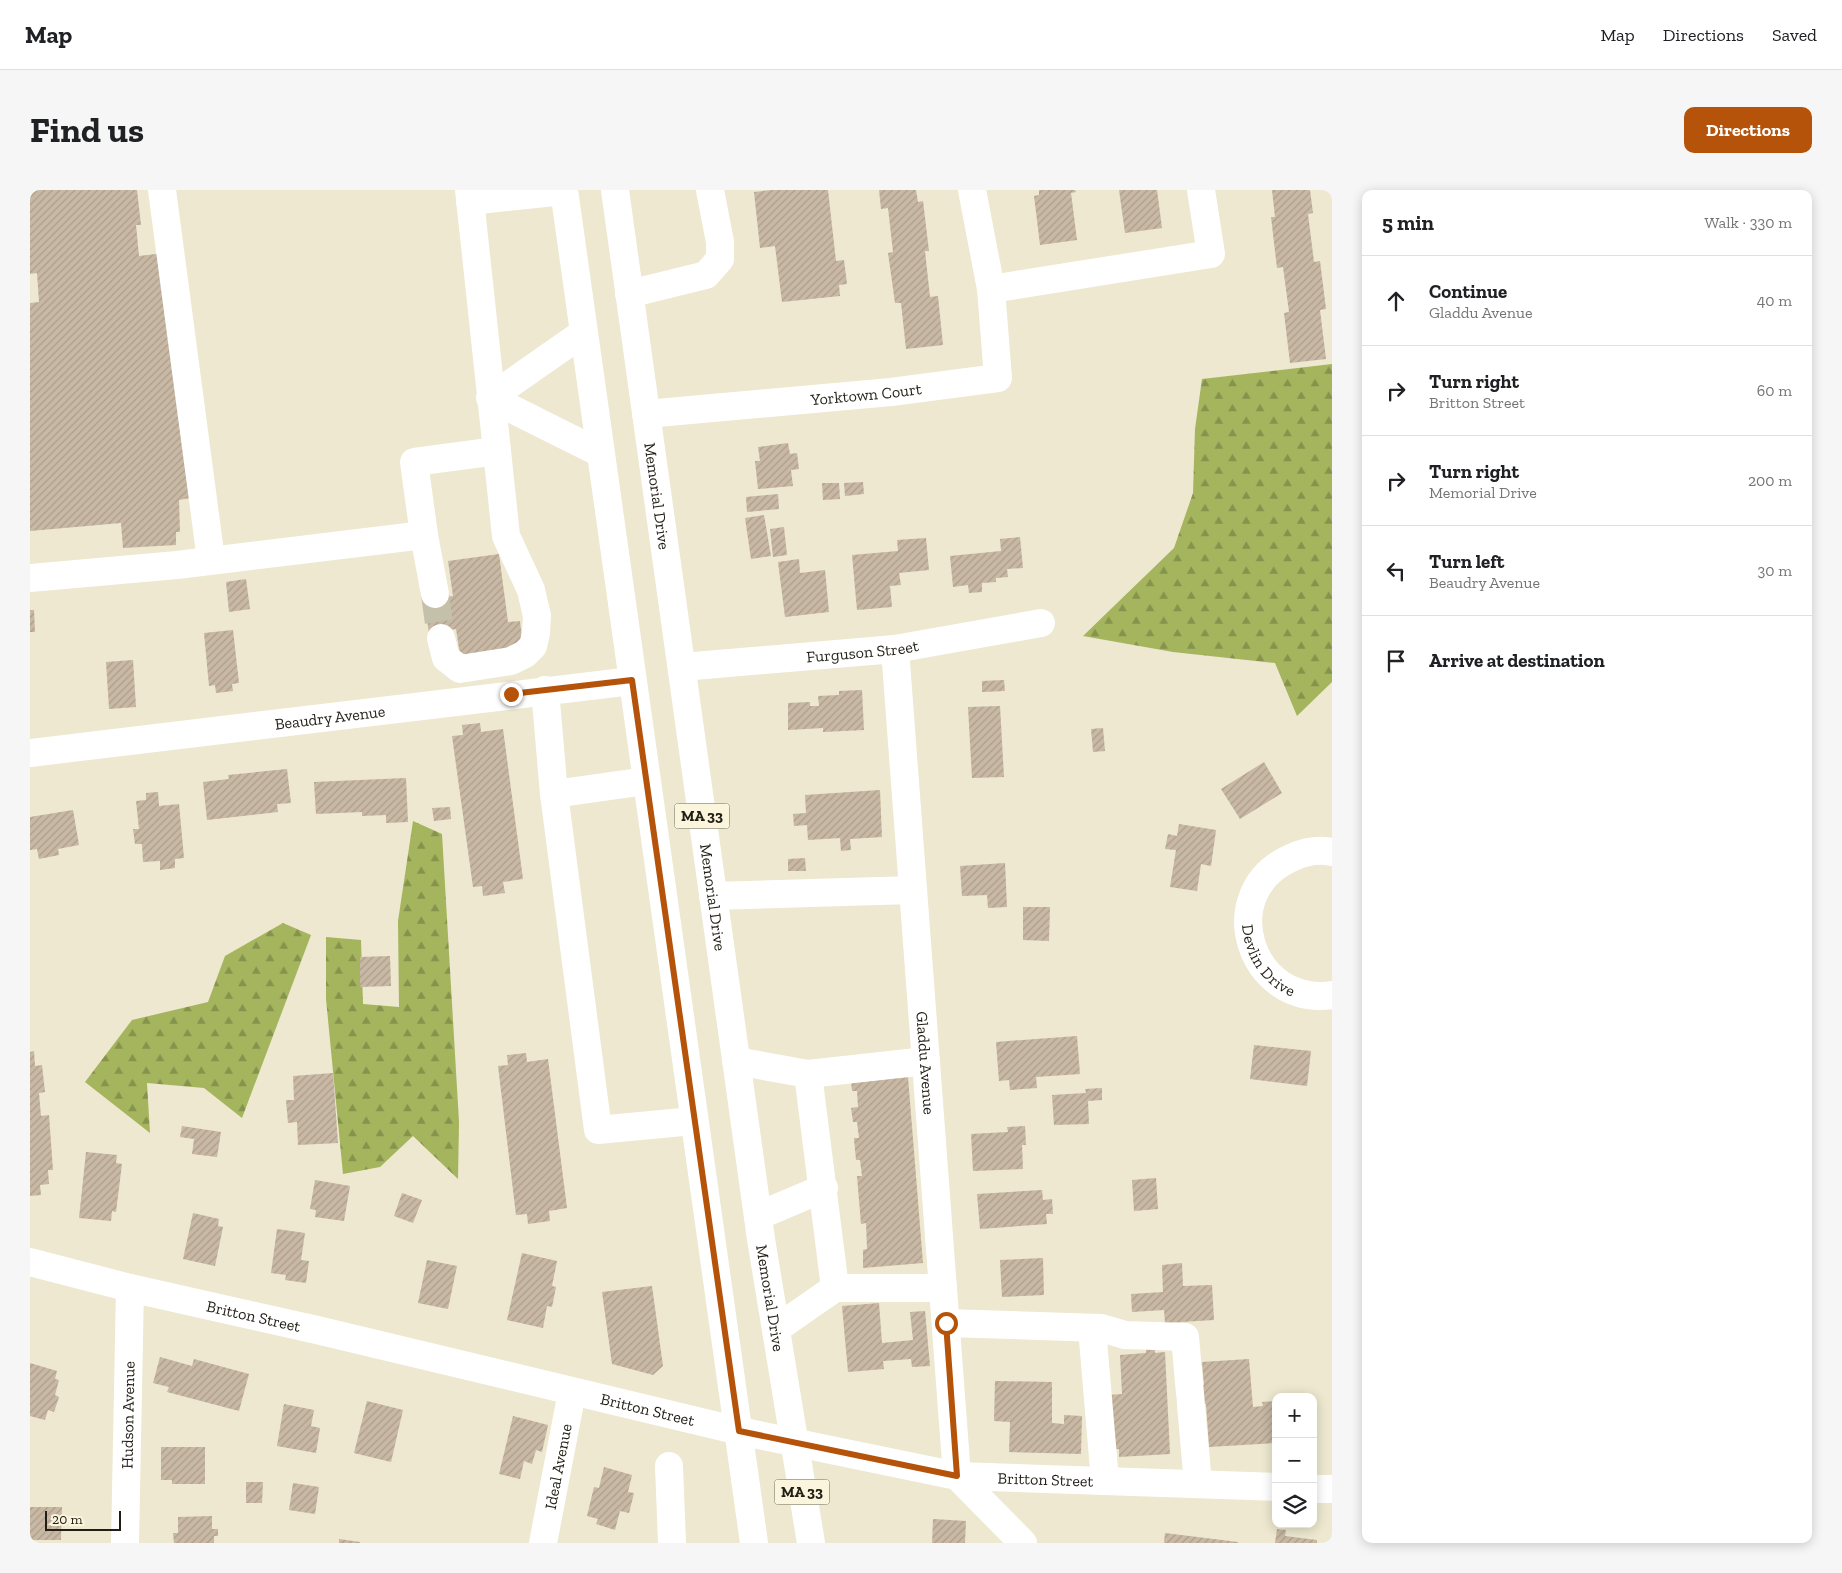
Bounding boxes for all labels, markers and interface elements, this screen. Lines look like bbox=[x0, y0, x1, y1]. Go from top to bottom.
text: Map bbox=[25, 20, 72, 49]
text: Map bbox=[1600, 24, 1635, 46]
text: Directions bbox=[1663, 24, 1744, 46]
text: Saved bbox=[1772, 24, 1817, 46]
button: Directions bbox=[1684, 107, 1812, 153]
text: Find us bbox=[30, 109, 144, 151]
text: 5 min bbox=[1382, 210, 1434, 235]
text: Walk · 330 m bbox=[1704, 213, 1792, 232]
text: Continue bbox=[1429, 280, 1507, 303]
icon: ahead bbox=[1382, 287, 1410, 315]
text: 40 m bbox=[1757, 291, 1792, 310]
text: Gladdu Avenue bbox=[1429, 303, 1532, 322]
text: Turn right bbox=[1429, 370, 1519, 393]
icon: right bbox=[1382, 377, 1410, 405]
street label: Yorktown Court bbox=[809, 379, 923, 409]
text: 60 m bbox=[1757, 381, 1792, 400]
text: Britton Street bbox=[1429, 393, 1525, 412]
street label: Memorial Drive bbox=[641, 441, 674, 551]
text: Turn right bbox=[1429, 460, 1519, 483]
icon: right bbox=[1382, 467, 1410, 495]
text: 200 m bbox=[1748, 471, 1792, 490]
text: Memorial Drive bbox=[1429, 483, 1537, 502]
text: Turn left bbox=[1429, 550, 1504, 573]
icon: left bbox=[1382, 557, 1410, 585]
text: 30 m bbox=[1758, 561, 1792, 580]
text: Beaudry Avenue bbox=[1429, 573, 1540, 592]
street label: Furguson Street bbox=[805, 636, 920, 666]
icon: arrive bbox=[1382, 647, 1410, 675]
text: Arrive at destination bbox=[1429, 649, 1605, 672]
route end bbox=[500, 683, 523, 706]
street label: Beaudry Avenue bbox=[274, 701, 386, 733]
road number: MA 33 bbox=[674, 804, 730, 828]
street label: Memorial Drive bbox=[697, 842, 730, 952]
street label: Devlin Drive bbox=[1239, 923, 1298, 1000]
street label: Gladdu Avenue bbox=[913, 1011, 939, 1115]
street label: Memorial Drive bbox=[753, 1243, 789, 1353]
street label: Britton Street bbox=[205, 1296, 303, 1336]
route start bbox=[935, 1312, 958, 1335]
street label: Hudson Avenue bbox=[117, 1361, 138, 1469]
street label: Britton Street bbox=[599, 1389, 697, 1430]
map controls bbox=[1272, 1393, 1317, 1528]
button: + bbox=[1272, 1393, 1317, 1438]
street label: Ideal Avenue bbox=[540, 1422, 575, 1511]
button: − bbox=[1272, 1438, 1317, 1483]
street label: Britton Street bbox=[997, 1468, 1094, 1490]
road number: MA 33 bbox=[774, 1480, 830, 1504]
button: layers bbox=[1272, 1483, 1317, 1528]
scale bar bbox=[45, 1508, 121, 1531]
text: 20 m bbox=[52, 1511, 83, 1528]

